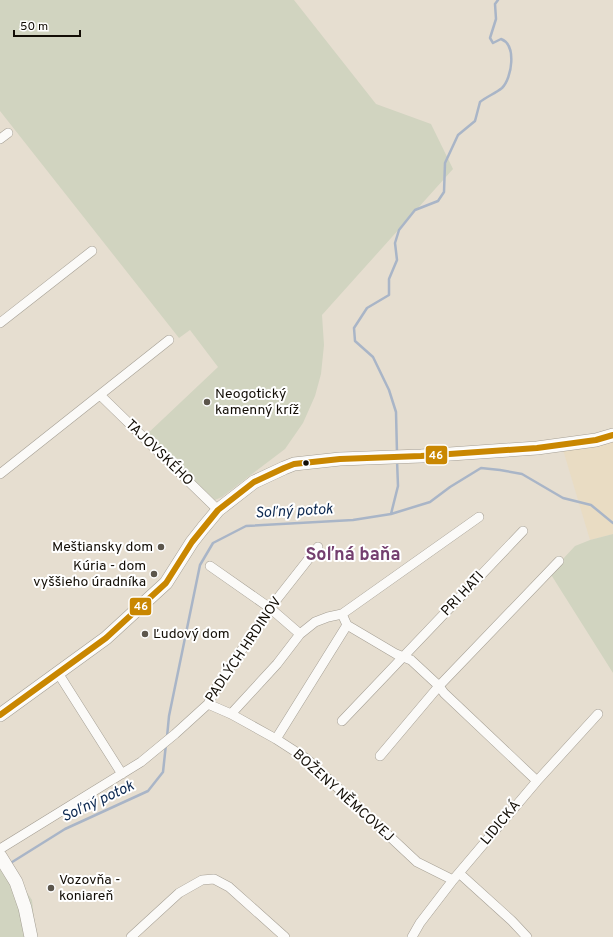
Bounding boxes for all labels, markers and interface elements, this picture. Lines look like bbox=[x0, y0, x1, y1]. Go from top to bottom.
scale bar bbox=[14, 12, 80, 38]
text: 50 m bbox=[20, 19, 48, 35]
place label: Neogotický kamenný kríž bbox=[215, 386, 299, 419]
marker: Neogotický kamenný kríž bbox=[202, 397, 212, 407]
street label: TAJOVSKÉHO bbox=[121, 416, 197, 490]
line badge: 46 bbox=[425, 445, 448, 465]
text: 46 bbox=[429, 449, 443, 463]
unlabelled marker bbox=[301, 458, 311, 468]
water label: Soľný potok bbox=[255, 500, 334, 524]
place label: Meštiansky dom bbox=[52, 539, 153, 556]
marker: Meštiansky dom bbox=[156, 542, 166, 552]
district label: Soľná baňa bbox=[306, 544, 401, 567]
place label: Kúria - dom vyššieho úradníka bbox=[33, 558, 146, 591]
street label: PRI HATI bbox=[438, 568, 488, 620]
marker: Kúria - dom vyššieho úradníka bbox=[149, 569, 159, 579]
street label: PADLÝCH HRDINOV bbox=[201, 593, 286, 706]
line badge: 46 bbox=[129, 597, 152, 616]
text: 46 bbox=[134, 600, 148, 614]
place label: Ľudový dom bbox=[153, 626, 230, 643]
marker: Ľudový dom bbox=[140, 629, 150, 639]
street label: BOŽENY NĚMCOVEJ bbox=[289, 745, 398, 846]
water label: Soľný potok bbox=[59, 777, 138, 827]
street label: LIDICKÁ bbox=[477, 797, 524, 849]
place label: Vozovňa - koniareň bbox=[59, 872, 121, 905]
marker: Vozovňa - koniareň bbox=[46, 883, 56, 893]

